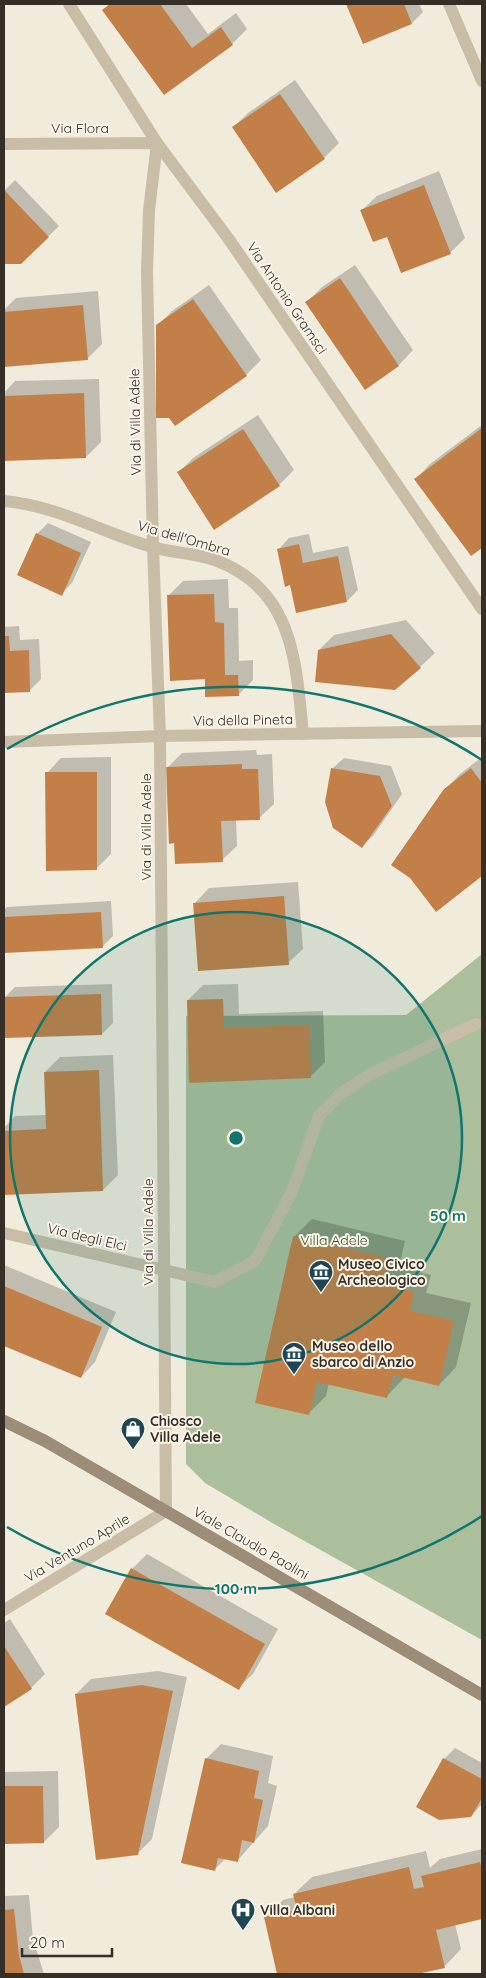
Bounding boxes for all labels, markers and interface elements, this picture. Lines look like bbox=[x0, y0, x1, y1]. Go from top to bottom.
street label: Via Flora bbox=[51, 119, 109, 137]
street label: Via Antonio Gramsci bbox=[243, 239, 331, 357]
street label: Via di Villa Adele bbox=[125, 368, 145, 476]
street label: Via dell'Ombra bbox=[135, 516, 233, 560]
street label: Via della Pineta bbox=[193, 710, 293, 730]
street label: Via di Villa Adele bbox=[137, 773, 155, 881]
centre of rings bbox=[227, 1129, 245, 1147]
street label: Via di Villa Adele bbox=[139, 1178, 157, 1286]
text: 50 m bbox=[430, 1206, 466, 1225]
street label: Via degli Elci bbox=[46, 1219, 128, 1255]
park label: Villa Adele bbox=[300, 1231, 368, 1249]
place label: Museo Civico Archeologico bbox=[338, 1255, 426, 1289]
museum icon: Museo Civico Archeologico bbox=[308, 1259, 334, 1293]
place label: Museo dello sbarco di Anzio bbox=[312, 1337, 414, 1371]
museum icon: Museo dello sbarco di Anzio bbox=[281, 1341, 307, 1375]
place label: Chiosco Villa Adele bbox=[150, 1412, 221, 1446]
shop icon: Chiosco Villa Adele bbox=[120, 1416, 146, 1450]
street label: Viale Claudio Paolini bbox=[190, 1503, 312, 1583]
street label: Via Ventuno Aprile bbox=[21, 1509, 133, 1587]
text: 100 m bbox=[215, 1579, 257, 1598]
hospital icon: Villa Albani bbox=[230, 1897, 256, 1931]
place label: Villa Albani bbox=[260, 1901, 335, 1919]
scale bar bbox=[22, 1926, 112, 1958]
text: 20 m bbox=[30, 1933, 65, 1952]

